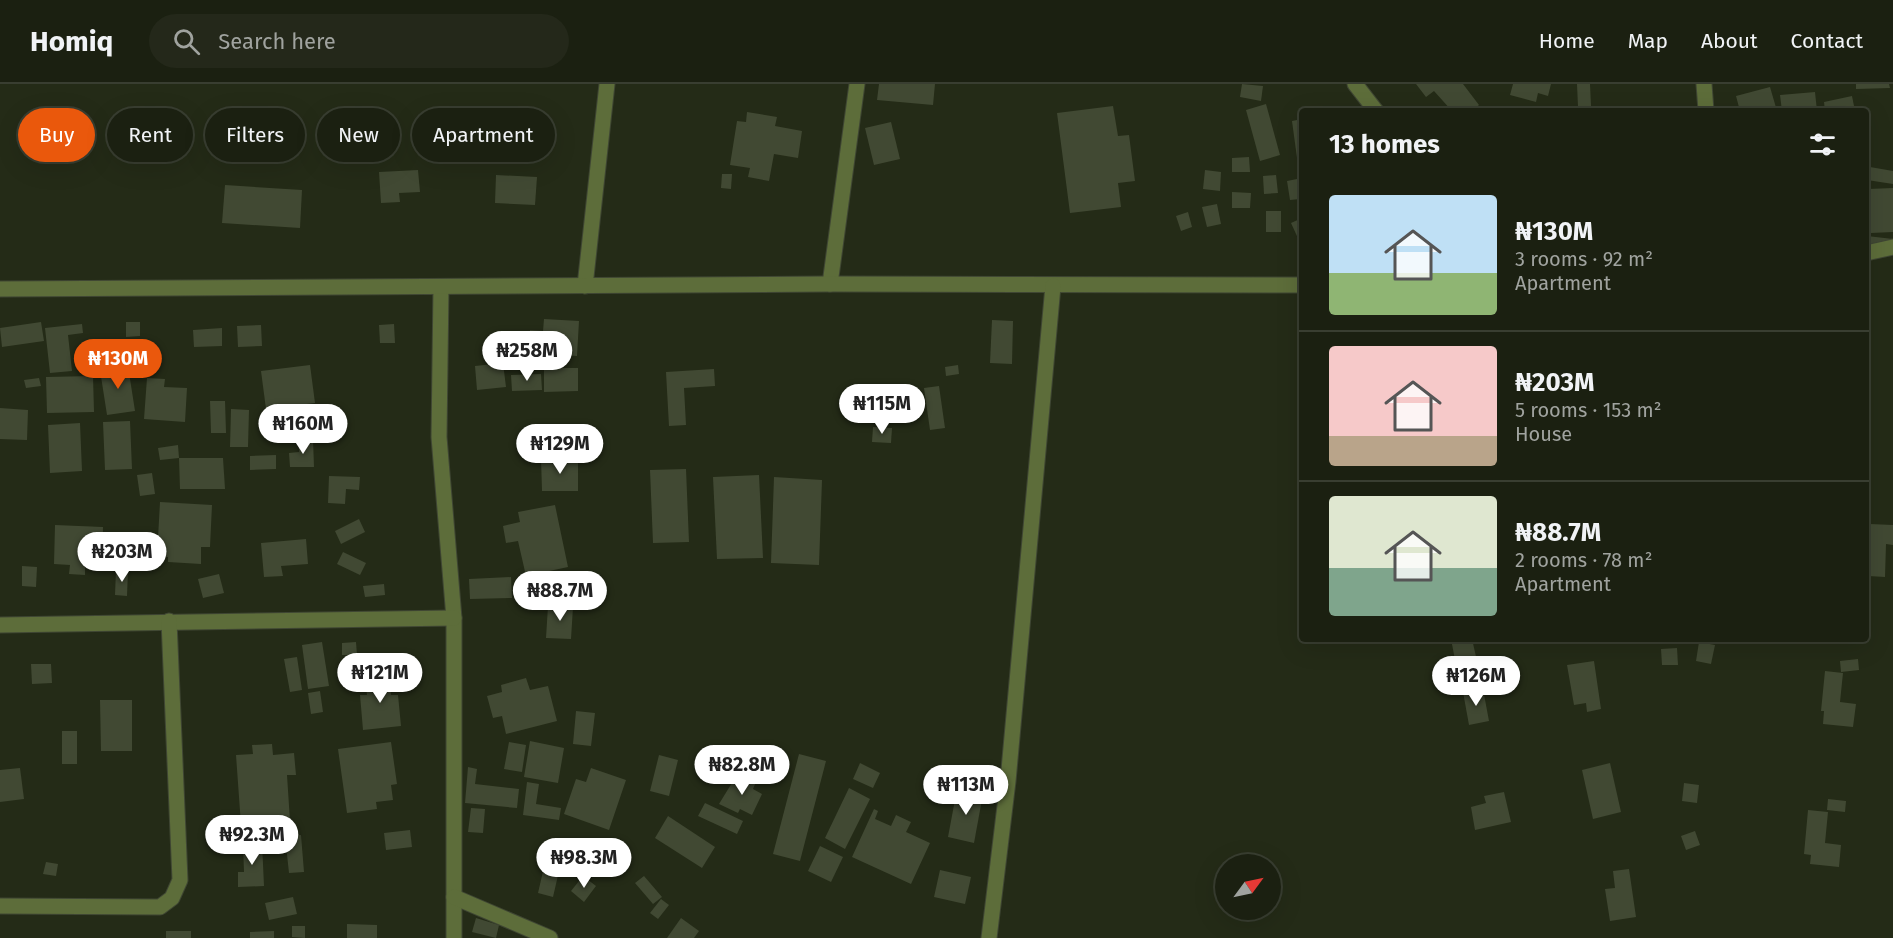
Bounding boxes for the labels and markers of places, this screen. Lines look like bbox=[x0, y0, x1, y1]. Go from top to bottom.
pin: ₦258M bbox=[485, 331, 569, 382]
pin: ₦130M bbox=[76, 339, 160, 390]
pin: ₦115M bbox=[840, 384, 924, 435]
pin: ₦160M bbox=[261, 404, 345, 455]
pin: ₦129M bbox=[518, 424, 602, 475]
pin: ₦203M bbox=[80, 532, 164, 583]
pin: ₦88.7M bbox=[511, 571, 609, 622]
pin: ₦121M bbox=[338, 653, 422, 704]
pin: ₦126M bbox=[1434, 656, 1518, 707]
pin: ₦82.8M bbox=[693, 745, 791, 796]
pin: ₦113M bbox=[924, 765, 1008, 816]
pin: ₦92.3M bbox=[203, 815, 301, 866]
pin: ₦98.3M bbox=[535, 838, 633, 889]

